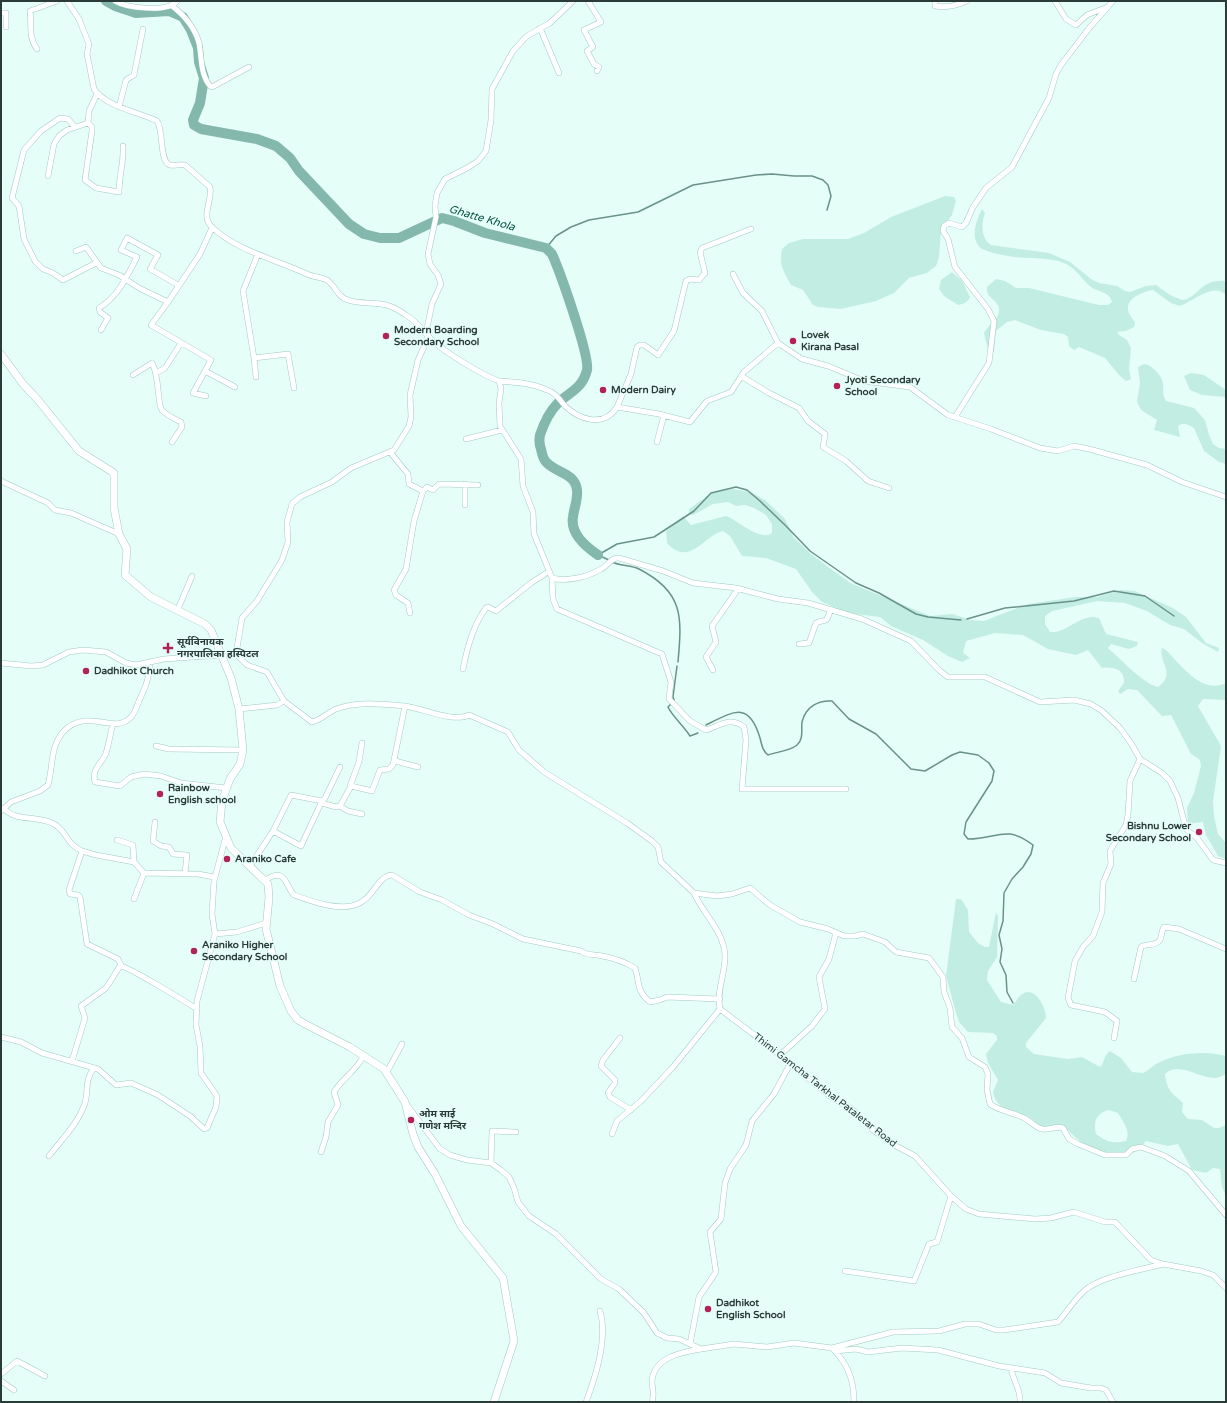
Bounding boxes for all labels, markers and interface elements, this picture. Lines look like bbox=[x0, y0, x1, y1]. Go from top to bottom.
water label: Ghatte Khola bbox=[447, 202, 517, 234]
place label: Modern Boarding Secondary School bbox=[394, 324, 479, 348]
place label: Lovek Kirana Pasal bbox=[801, 329, 859, 353]
marker: Modern Boarding Secondary School bbox=[381, 331, 391, 341]
marker: Lovek Kirana Pasal bbox=[788, 336, 798, 346]
place label: Jyoti Secondary School bbox=[844, 374, 921, 398]
marker: Jyoti Secondary School bbox=[832, 381, 842, 391]
place label: Modern Dairy bbox=[611, 384, 676, 396]
marker: Modern Dairy bbox=[598, 385, 608, 395]
place label: सूर्यविनायक नगरपालिका हस्पिटल bbox=[177, 636, 259, 660]
marker: सूर्यविनायक नगरपालिका हस्पिटल bbox=[162, 642, 174, 654]
place label: Dadhikot Church bbox=[94, 665, 174, 677]
marker: Dadhikot Church bbox=[81, 666, 91, 676]
place label: Rainbow English school bbox=[168, 782, 236, 806]
marker: Rainbow English school bbox=[155, 789, 165, 799]
place label: Bishnu Lower Secondary School bbox=[1106, 820, 1191, 844]
marker: Bishnu Lower Secondary School bbox=[1194, 827, 1204, 837]
place label: Araniko Cafe bbox=[235, 853, 296, 865]
marker: Araniko Cafe bbox=[222, 854, 232, 864]
place label: Araniko Higher Secondary School bbox=[202, 939, 287, 963]
marker: Araniko Higher Secondary School bbox=[189, 946, 199, 956]
street label: Thimi Gamcha Tarkhal Pataletar Road bbox=[751, 1030, 899, 1150]
place label: ओम साई गणेश मन्दिर bbox=[419, 1108, 467, 1132]
marker: ओम साई गणेश मन्दिर bbox=[406, 1115, 416, 1125]
place label: Dadhikot English School bbox=[716, 1297, 785, 1321]
marker: Dadhikot English School bbox=[703, 1304, 713, 1314]

